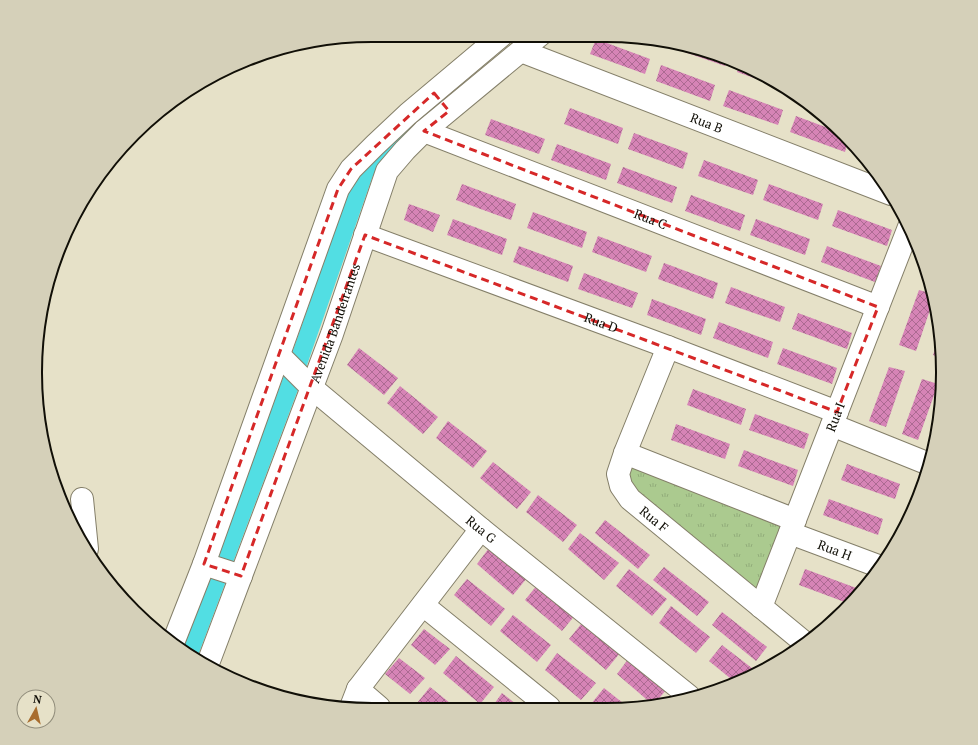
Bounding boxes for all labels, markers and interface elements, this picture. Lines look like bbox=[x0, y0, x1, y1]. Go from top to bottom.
street label: Rua B bbox=[688, 108, 725, 137]
street label: Rua C bbox=[632, 204, 670, 233]
street label: Avenida Bandeirantes bbox=[305, 261, 364, 386]
street label: Rua D bbox=[582, 308, 621, 337]
street label: Rua I bbox=[821, 400, 849, 434]
street label: Rua F bbox=[636, 502, 672, 536]
street label: Rua G bbox=[462, 511, 500, 547]
street label: Rua H bbox=[815, 535, 855, 565]
north arrow bbox=[16, 689, 56, 729]
text: N bbox=[32, 692, 43, 707]

